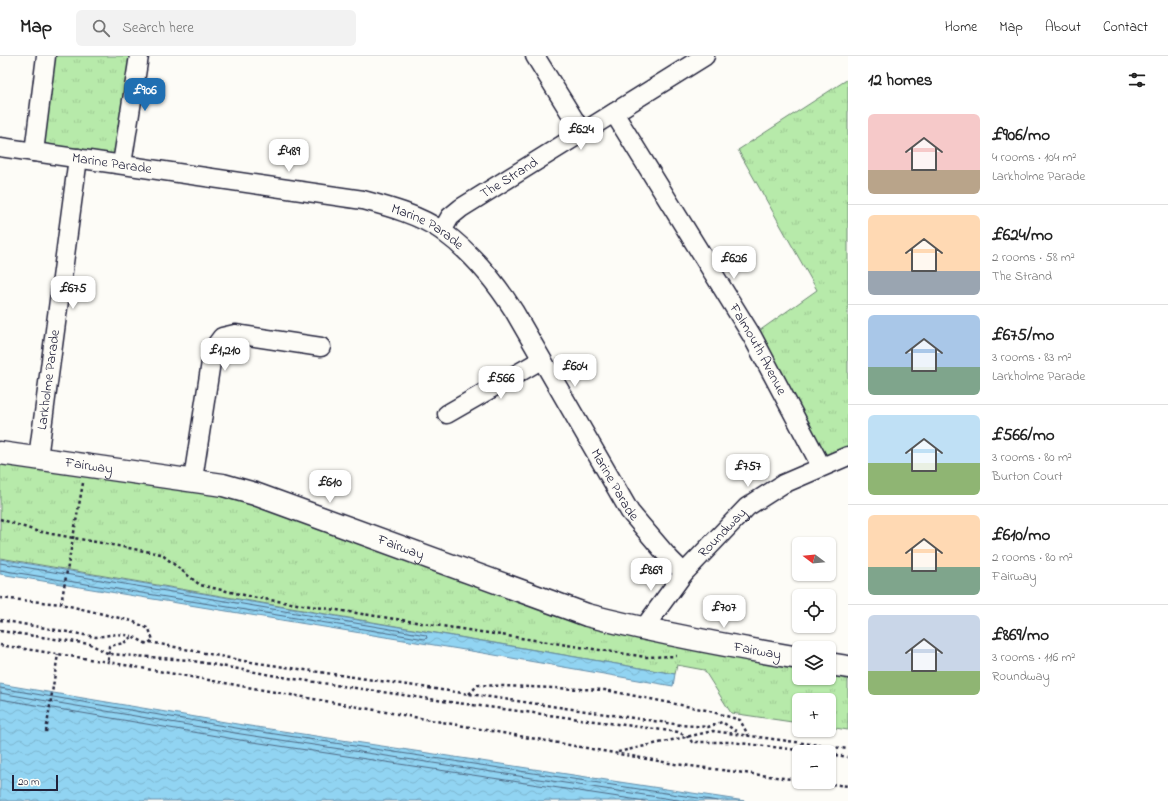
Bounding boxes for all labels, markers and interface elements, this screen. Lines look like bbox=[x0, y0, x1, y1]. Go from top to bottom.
search box bbox=[76, 10, 356, 46]
text: Map bbox=[20, 14, 52, 41]
icon: search bbox=[90, 17, 112, 39]
text: Search here bbox=[122, 17, 194, 39]
text: Home bbox=[945, 17, 977, 38]
text: Map bbox=[999, 17, 1023, 38]
text: About bbox=[1045, 17, 1081, 38]
text: Contact bbox=[1103, 17, 1148, 38]
text: 12 homes bbox=[868, 68, 932, 93]
icon: filters bbox=[1126, 69, 1148, 91]
pin: £906 bbox=[121, 78, 169, 112]
text: £906 bbox=[133, 81, 157, 100]
pin: £624 bbox=[557, 117, 605, 151]
text: £624 bbox=[568, 120, 594, 139]
text: £906/mo bbox=[992, 123, 1050, 148]
icon: home bbox=[900, 130, 948, 178]
pin: £489 bbox=[265, 139, 313, 173]
text: £489 bbox=[278, 142, 300, 161]
street label: Marine Parade bbox=[70, 147, 154, 180]
text: 4 rooms · 104 m² bbox=[992, 148, 1076, 167]
street label: The Strand bbox=[476, 152, 542, 204]
text: Larkholme Parade bbox=[992, 167, 1085, 186]
street label: Marine Parade bbox=[388, 198, 469, 255]
text: £624/mo bbox=[992, 223, 1053, 248]
icon: home bbox=[900, 231, 948, 279]
pin: £626 bbox=[710, 246, 758, 280]
text: 2 rooms · 58 m² bbox=[992, 248, 1075, 267]
text: £626 bbox=[721, 249, 747, 268]
text: The Strand bbox=[992, 267, 1052, 286]
pin: £675 bbox=[49, 276, 97, 310]
text: £675 bbox=[60, 279, 86, 298]
street label: Falmouth Avenue bbox=[724, 299, 792, 400]
text: £675/mo bbox=[992, 323, 1054, 348]
street label: Larkholme Parade bbox=[31, 328, 66, 431]
icon: home bbox=[900, 331, 948, 379]
pin: £1,210 bbox=[192, 338, 258, 372]
text: £1,210 bbox=[210, 341, 240, 360]
text: 3 rooms · 83 m² bbox=[992, 348, 1072, 367]
pin: £604 bbox=[551, 354, 599, 388]
text: £604 bbox=[563, 357, 587, 376]
pin: £566 bbox=[477, 366, 525, 400]
text: Larkholme Parade bbox=[992, 367, 1085, 386]
text: £566 bbox=[487, 369, 515, 388]
text: £566/mo bbox=[992, 423, 1055, 448]
icon: home bbox=[900, 431, 948, 479]
street label: Marine Parade bbox=[585, 445, 644, 526]
text: 3 rooms · 80 m² bbox=[992, 448, 1072, 467]
street label: Fairway bbox=[63, 452, 115, 481]
pin: £757 bbox=[724, 454, 772, 488]
text: £757 bbox=[735, 457, 761, 476]
text: Burton Court bbox=[992, 467, 1063, 486]
pin: £610 bbox=[306, 470, 354, 504]
text: £610 bbox=[318, 473, 342, 492]
street label: Roundway bbox=[693, 503, 752, 563]
text: £610/mo bbox=[992, 523, 1050, 548]
street label: Fairway bbox=[374, 529, 427, 566]
icon: home bbox=[900, 531, 948, 579]
north arrow bbox=[792, 537, 836, 581]
map controls bbox=[792, 537, 836, 789]
text: 2 rooms · 80 m² bbox=[992, 548, 1073, 567]
pin: £869 bbox=[627, 558, 675, 592]
text: £869 bbox=[640, 561, 662, 580]
text: Fairway bbox=[992, 567, 1037, 586]
button: locate bbox=[792, 589, 836, 633]
pin: £707 bbox=[700, 595, 748, 629]
text: £707 bbox=[712, 598, 736, 617]
text: £869/mo bbox=[992, 623, 1049, 648]
icon: home bbox=[900, 631, 948, 679]
street label: Fairway bbox=[731, 636, 783, 666]
button: layers bbox=[792, 641, 836, 685]
text: 3 rooms · 116 m² bbox=[992, 648, 1075, 667]
text: Roundway bbox=[992, 667, 1050, 686]
button: + bbox=[792, 693, 836, 737]
button: − bbox=[792, 745, 836, 789]
scale bar bbox=[12, 773, 58, 792]
text: 20 m bbox=[18, 774, 40, 790]

